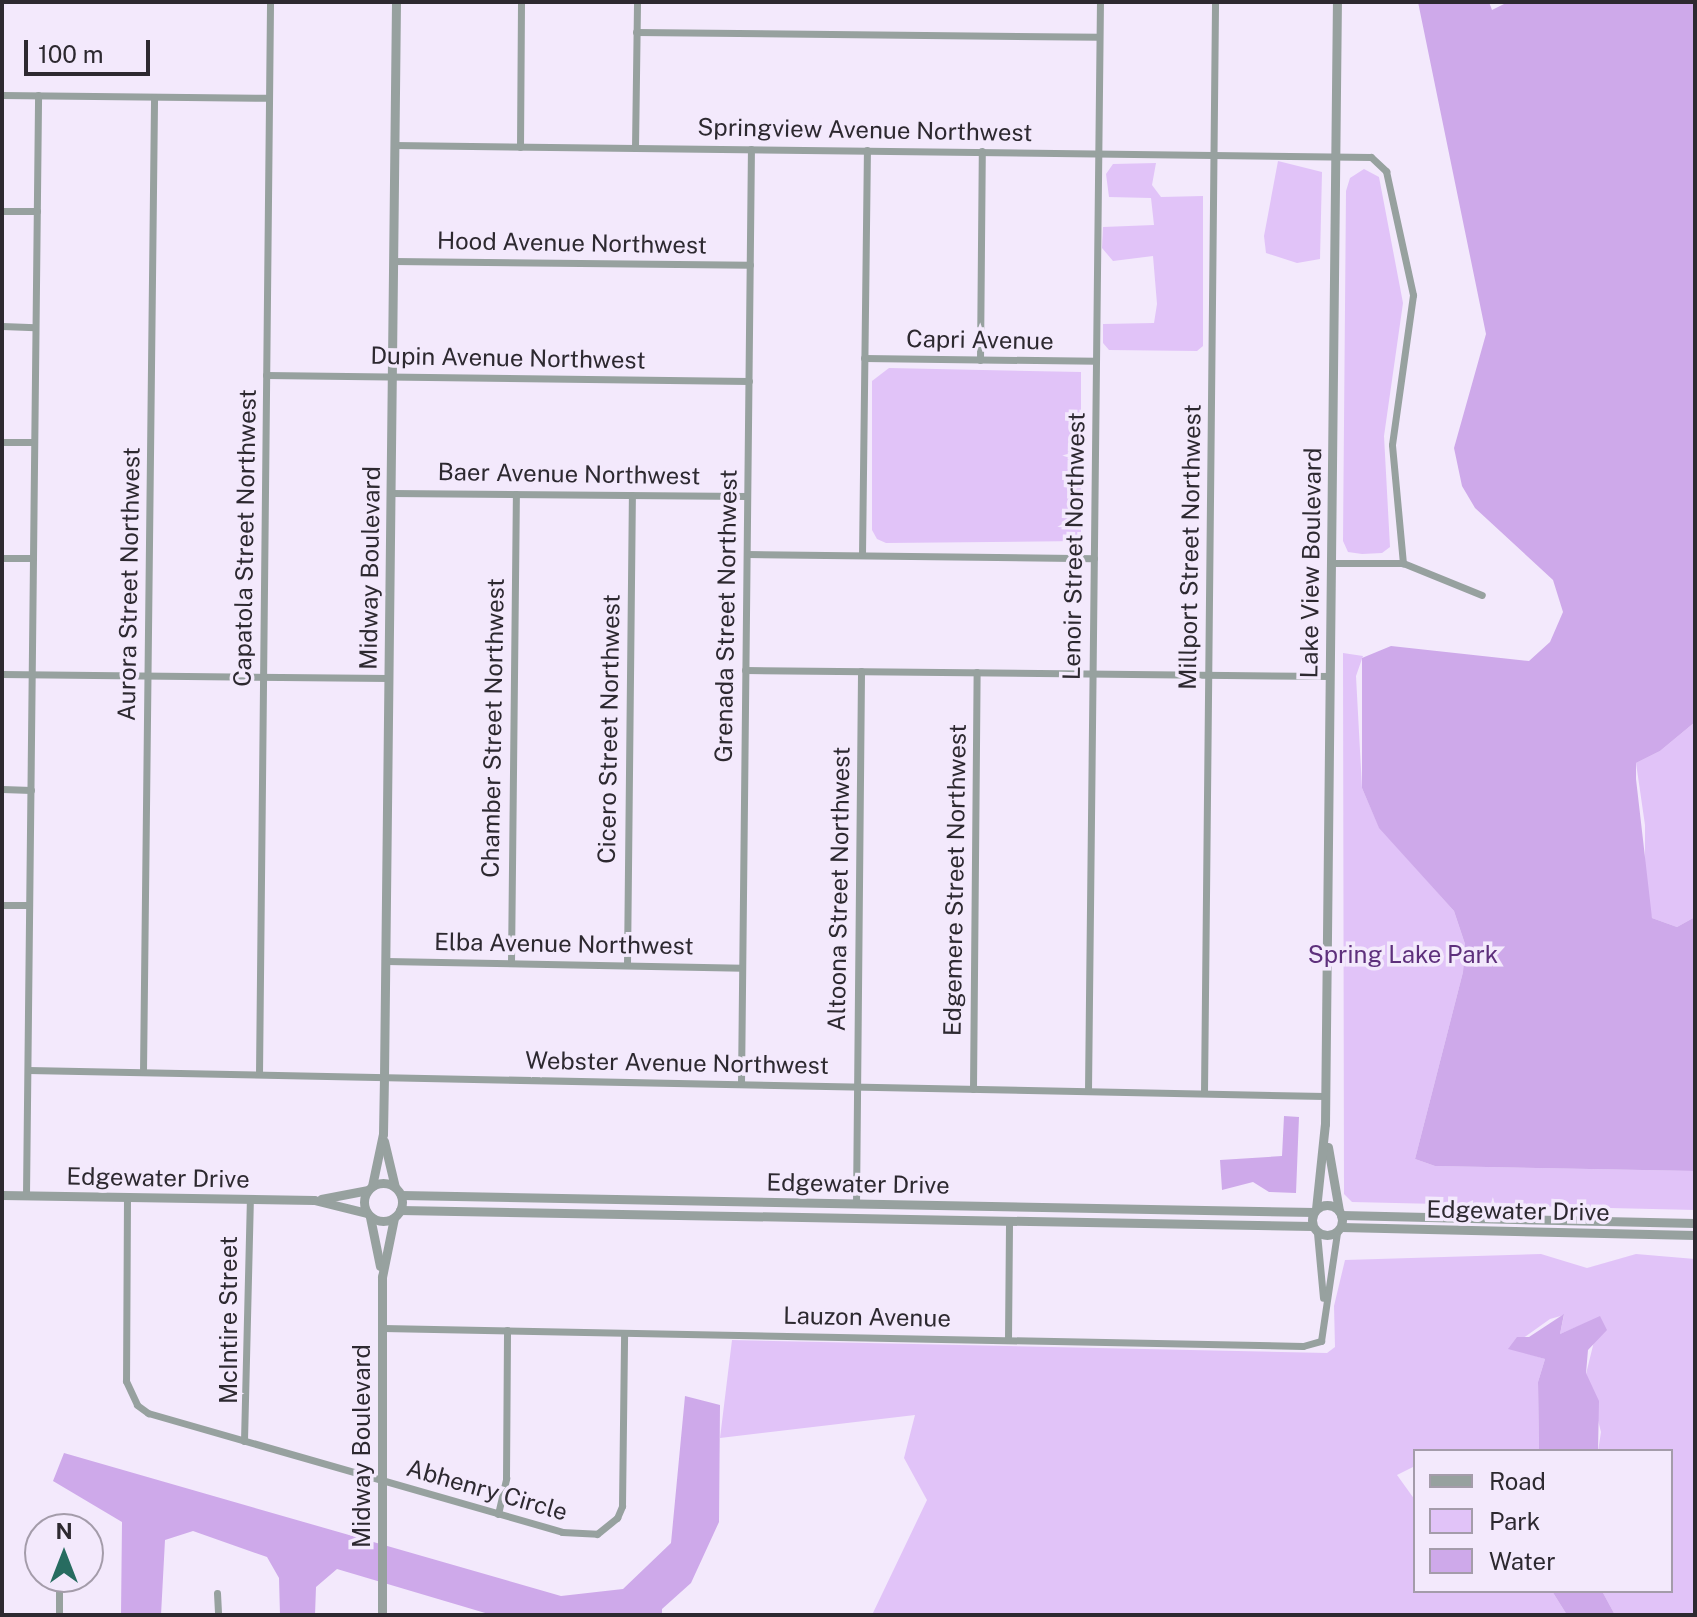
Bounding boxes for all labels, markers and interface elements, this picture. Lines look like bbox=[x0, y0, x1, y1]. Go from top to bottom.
scale bar bbox=[28, 24, 154, 74]
text: 100 m bbox=[38, 40, 104, 68]
street label: Springview Avenue Northwest bbox=[697, 113, 1033, 147]
street label: Hood Avenue Northwest bbox=[437, 226, 707, 260]
street label: Capri Avenue bbox=[906, 324, 1054, 356]
street label: Dupin Avenue Northwest bbox=[370, 341, 646, 375]
street label: Capatola Street Northwest bbox=[228, 389, 262, 687]
street label: Millport Street Northwest bbox=[1173, 404, 1207, 690]
street label: Lenoir Street Northwest bbox=[1057, 412, 1091, 680]
street label: Aurora Street Northwest bbox=[112, 447, 146, 721]
street label: Lake View Boulevard bbox=[1295, 447, 1327, 679]
street label: Baer Avenue Northwest bbox=[437, 457, 701, 491]
street label: Midway Boulevard bbox=[354, 466, 386, 670]
street label: Grenada Street Northwest bbox=[709, 469, 743, 763]
street label: Chamber Street Northwest bbox=[476, 578, 510, 878]
street label: Cicero Street Northwest bbox=[592, 594, 626, 864]
street label: Edgemere Street Northwest bbox=[938, 723, 972, 1037]
street label: Altoona Street Northwest bbox=[822, 746, 856, 1032]
street label: Elba Avenue Northwest bbox=[434, 927, 694, 961]
park label: Spring Lake Park bbox=[1308, 941, 1498, 969]
street label: Webster Avenue Northwest bbox=[525, 1046, 829, 1080]
street label: Edgewater Drive bbox=[66, 1162, 250, 1194]
street label: Edgewater Drive bbox=[766, 1168, 950, 1200]
street label: Edgewater Drive bbox=[1426, 1195, 1610, 1227]
street label: McIntire Street bbox=[215, 1236, 243, 1404]
street label: Lauzon Avenue bbox=[783, 1301, 951, 1333]
street label: Midway Boulevard bbox=[348, 1344, 376, 1548]
legend bbox=[1413, 1449, 1673, 1593]
street label: Abhenry Circle bbox=[403, 1453, 571, 1527]
text: Road bbox=[1489, 1467, 1546, 1495]
text: Park bbox=[1489, 1507, 1540, 1535]
north arrow bbox=[24, 1513, 104, 1593]
text: N bbox=[55, 1518, 73, 1544]
text: Water bbox=[1489, 1547, 1556, 1575]

